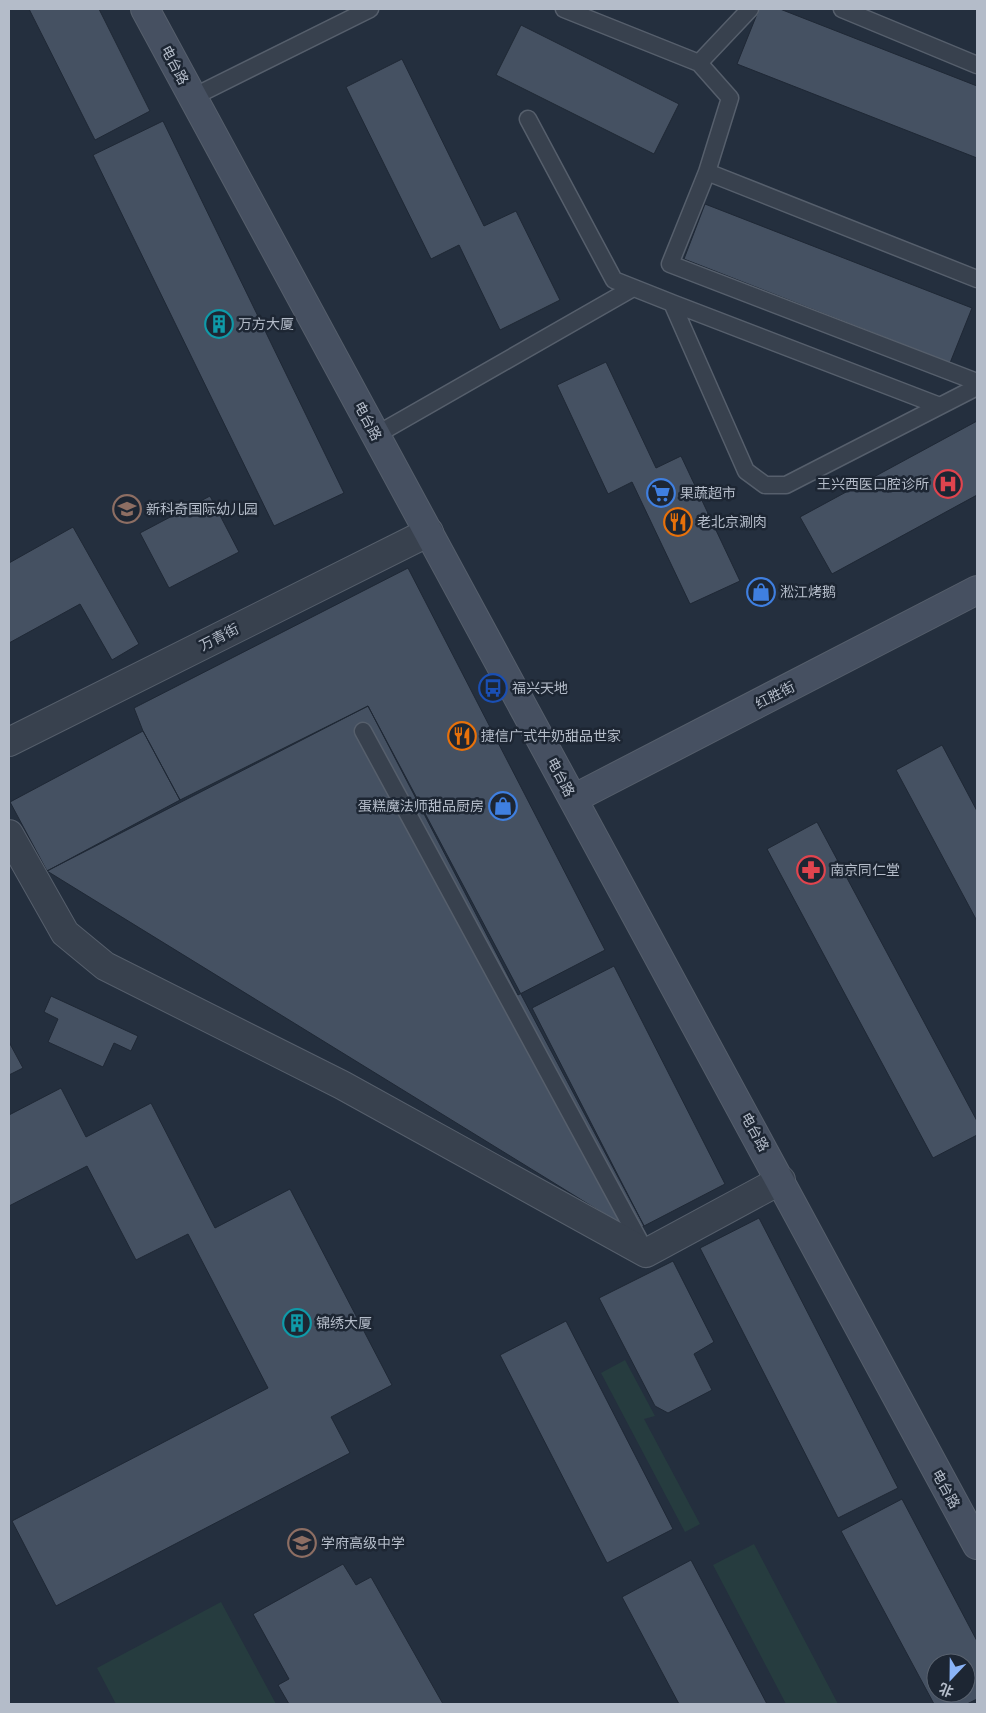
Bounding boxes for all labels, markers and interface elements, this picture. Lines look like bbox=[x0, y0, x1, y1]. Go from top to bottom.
street label: 电台路 bbox=[158, 43, 192, 87]
building icon: 万方大厦 bbox=[204, 309, 234, 339]
place label: 万方大厦 bbox=[238, 316, 294, 332]
street label: 电台路 bbox=[351, 399, 385, 443]
hospital icon: 王兴西医口腔诊所 bbox=[933, 469, 963, 499]
place label: 王兴西医口腔诊所 bbox=[817, 476, 929, 492]
supermarket icon: 果蔬超市 bbox=[646, 478, 676, 508]
place label: 果蔬超市 bbox=[680, 485, 736, 501]
school or university icon: 新科奇国际幼儿园 bbox=[112, 494, 142, 524]
place label: 新科奇国际幼儿园 bbox=[146, 501, 258, 517]
restaurant icon: 老北京涮肉 bbox=[663, 507, 693, 537]
place label: 老北京涮肉 bbox=[697, 514, 767, 530]
shop icon: 淞江烤鹅 bbox=[746, 577, 776, 607]
place label: 淞江烤鹅 bbox=[780, 584, 836, 600]
street label: 万青街 bbox=[197, 620, 241, 654]
bus stop icon: 福兴天地 bbox=[478, 673, 508, 703]
street label: 红胜街 bbox=[753, 678, 797, 712]
place label: 福兴天地 bbox=[512, 680, 568, 696]
restaurant icon: 捷信广式牛奶甜品世家 bbox=[447, 721, 477, 751]
place label: 捷信广式牛奶甜品世家 bbox=[481, 728, 621, 744]
street label: 电台路 bbox=[544, 755, 578, 799]
shop icon: 蛋糕魔法师甜品厨房 bbox=[488, 791, 518, 821]
place label: 蛋糕魔法师甜品厨房 bbox=[358, 798, 484, 814]
pharmacy icon: 南京同仁堂 bbox=[796, 855, 826, 885]
place label: 南京同仁堂 bbox=[830, 862, 900, 878]
street label: 电台路 bbox=[738, 1110, 772, 1154]
building icon: 锦绣大厦 bbox=[282, 1308, 312, 1338]
place label: 锦绣大厦 bbox=[316, 1315, 372, 1331]
street label: 电台路 bbox=[929, 1467, 963, 1511]
school or university icon: 学府高级中学 bbox=[287, 1528, 317, 1558]
place label: 学府高级中学 bbox=[321, 1535, 405, 1551]
north arrow bbox=[926, 1653, 976, 1703]
text: 北 bbox=[937, 1680, 956, 1700]

